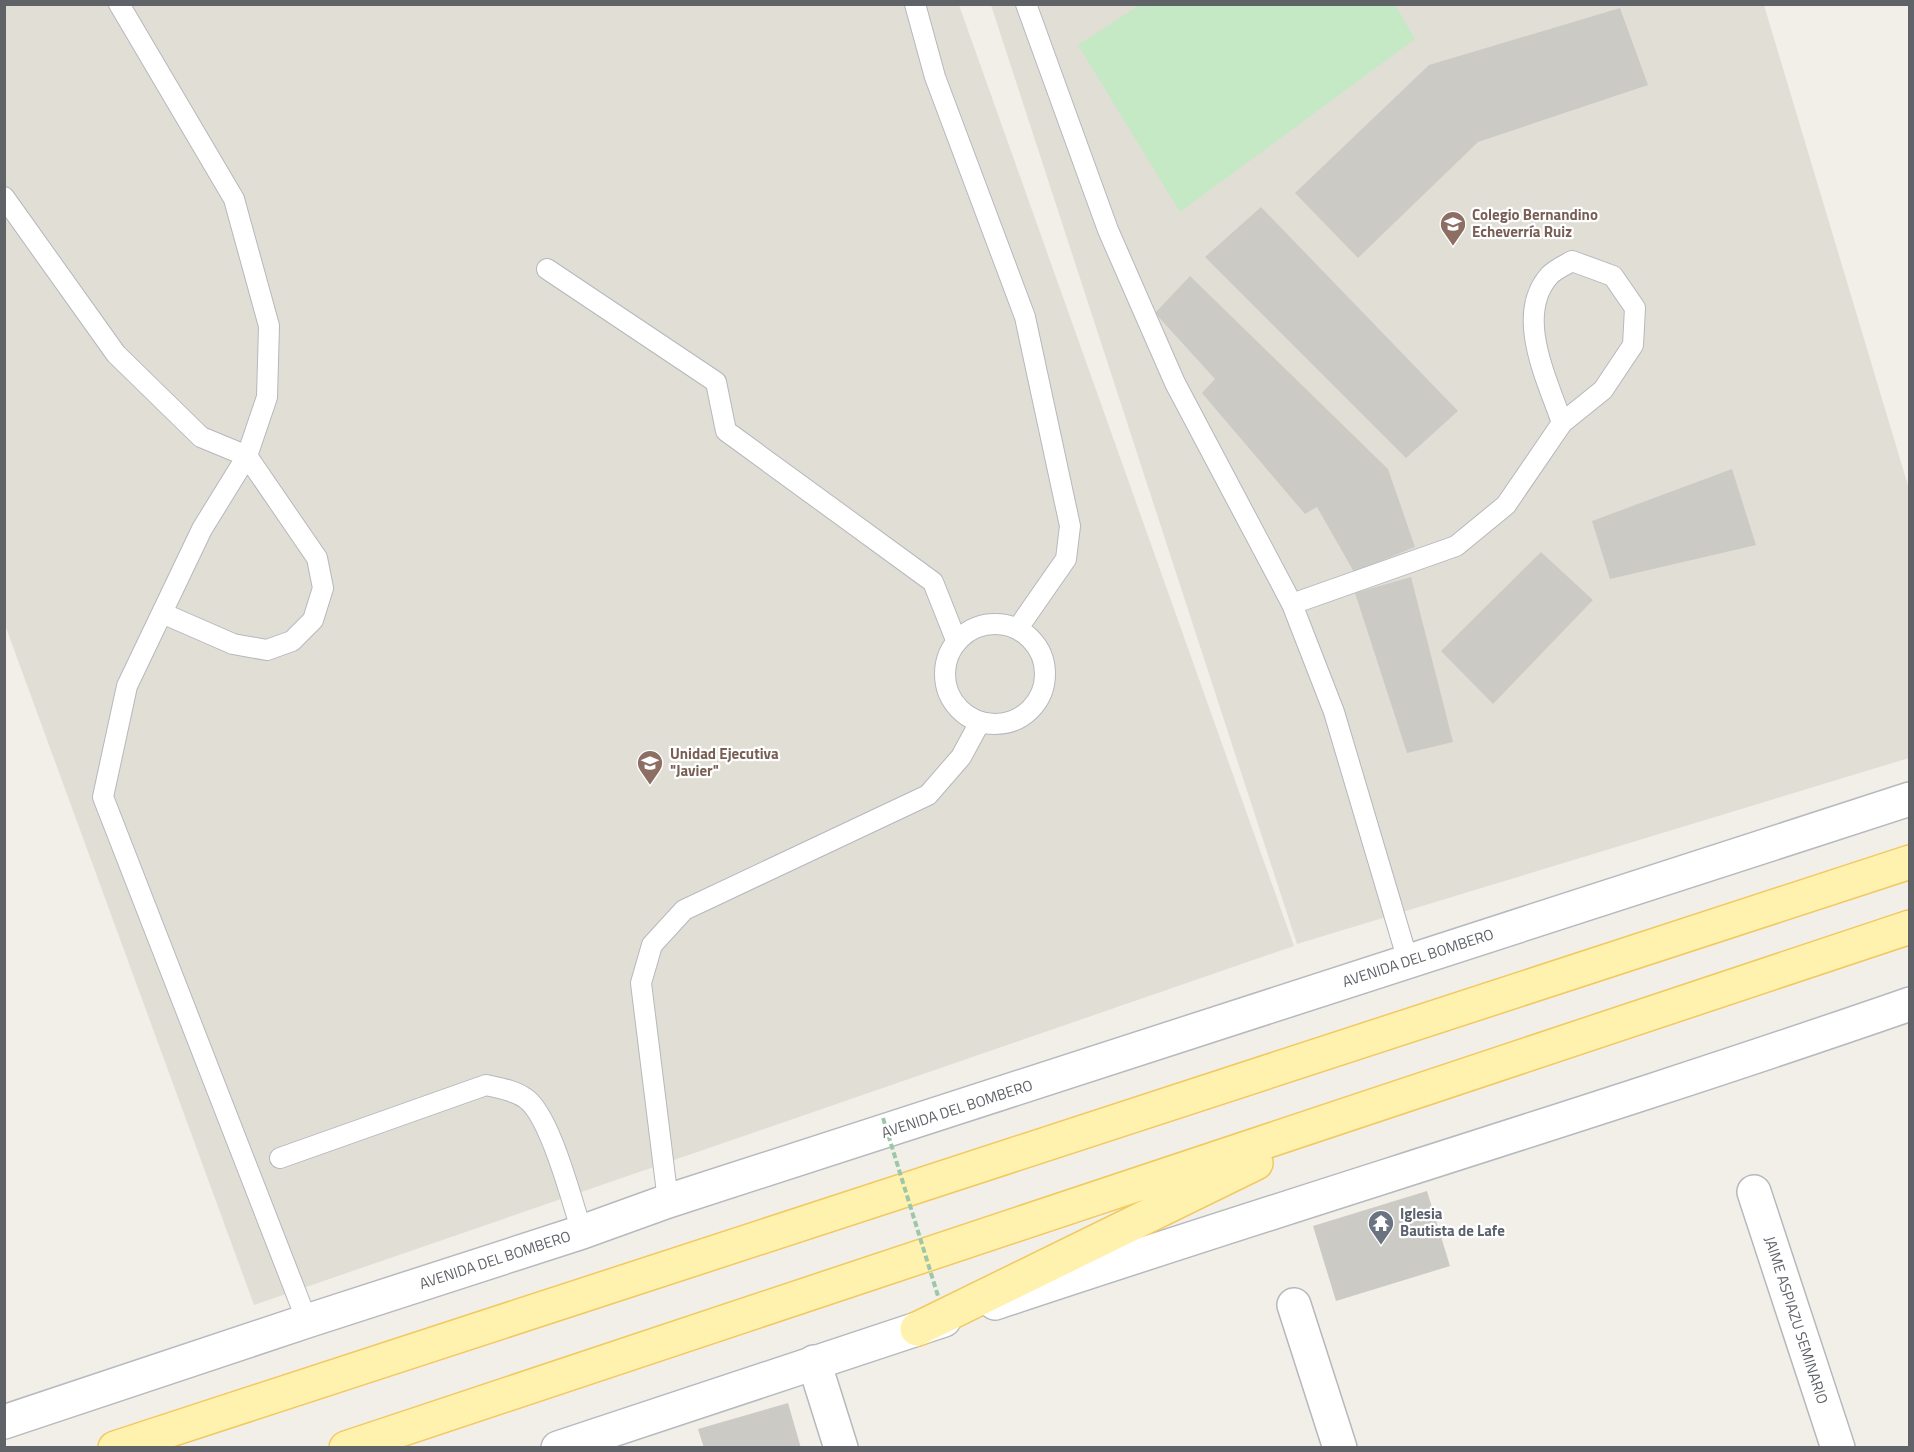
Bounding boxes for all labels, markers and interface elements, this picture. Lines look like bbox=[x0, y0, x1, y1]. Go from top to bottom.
place label: Colegio Bernandino Echeverría Ruiz bbox=[1472, 203, 1598, 243]
school or university icon: Colegio Bernandino Echeverría Ruiz bbox=[1438, 209, 1468, 247]
place label: Unidad Ejecutiva "Javier" bbox=[670, 742, 779, 782]
school or university icon: Unidad Ejecutiva "Javier" bbox=[635, 748, 665, 786]
street label: AVENIDA DEL BOMBERO bbox=[1339, 922, 1497, 993]
street label: AVENIDA DEL BOMBERO bbox=[878, 1073, 1036, 1144]
place label: Iglesia Bautista de Lafe bbox=[1400, 1202, 1505, 1242]
temple icon: Iglesia Bautista de Lafe bbox=[1366, 1208, 1396, 1246]
street label: AVENIDA DEL BOMBERO bbox=[416, 1224, 574, 1295]
street label: JAIME ASPIAZU SEMINARIO bbox=[1758, 1233, 1835, 1407]

